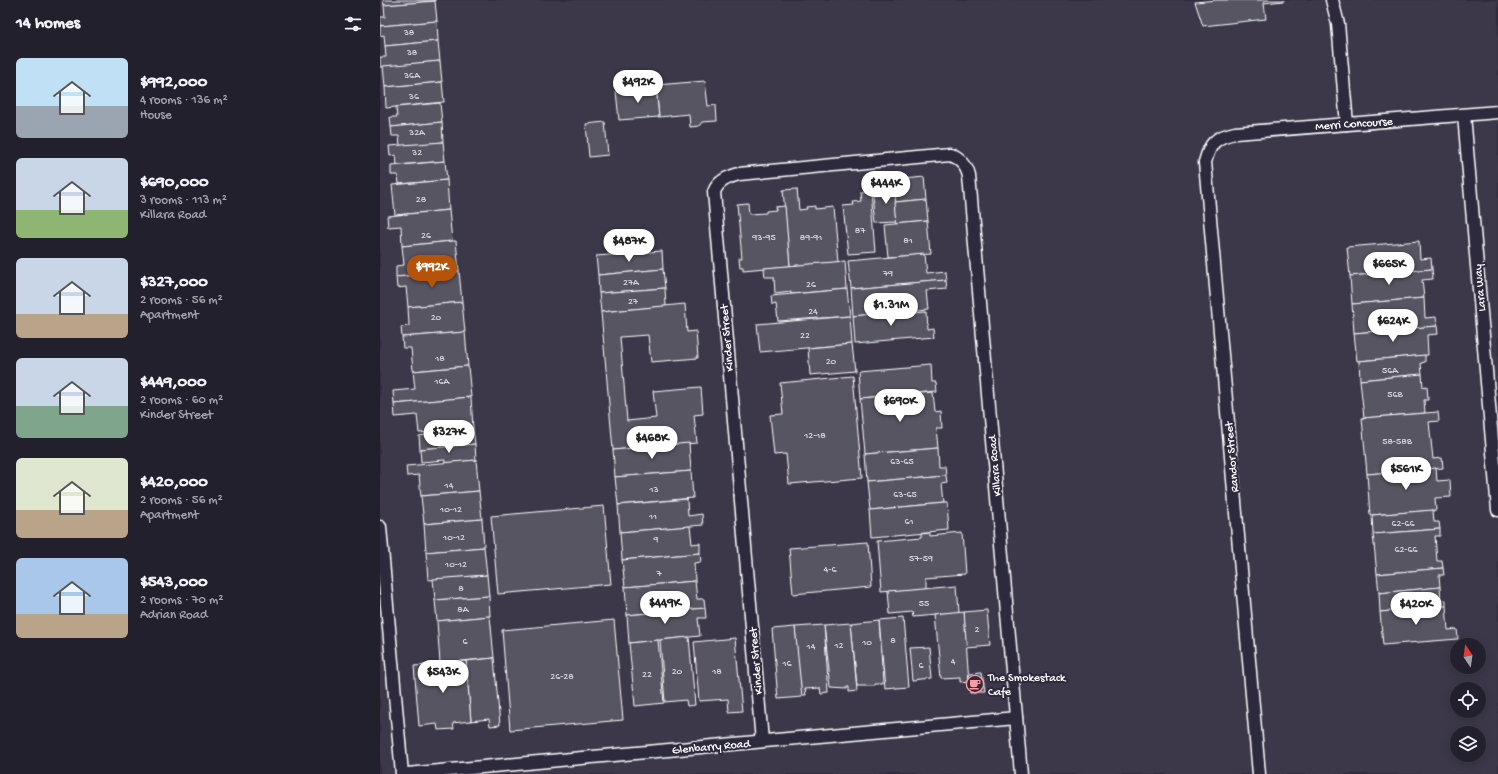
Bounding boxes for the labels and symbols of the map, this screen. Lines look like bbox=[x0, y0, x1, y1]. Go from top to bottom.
house number: 38 bbox=[403, 27, 415, 39]
house number: 38 bbox=[406, 47, 418, 59]
house number: 36A bbox=[403, 70, 421, 82]
pin: $492K bbox=[610, 70, 666, 104]
house number: 36 bbox=[408, 91, 420, 103]
street label: Merri Concourse bbox=[1315, 115, 1394, 135]
house number: 32A bbox=[408, 127, 426, 139]
house number: 32 bbox=[411, 147, 422, 159]
pin: $444K bbox=[858, 171, 914, 205]
house number: 28 bbox=[416, 194, 427, 206]
house number: 87 bbox=[855, 225, 866, 237]
pin: $487K bbox=[601, 229, 657, 263]
house number: 26 bbox=[421, 230, 432, 242]
house number: 93-95 bbox=[751, 232, 776, 244]
house number: 89-91 bbox=[800, 232, 822, 244]
house number: 81 bbox=[903, 235, 913, 247]
pin: $665K bbox=[1361, 252, 1417, 286]
pin: $992K bbox=[404, 255, 460, 289]
street label: Lara Way bbox=[1472, 263, 1490, 312]
house number: 79 bbox=[882, 268, 893, 280]
house number: 27A bbox=[623, 277, 640, 289]
house number: 26 bbox=[806, 279, 817, 291]
pin: $1.31M bbox=[858, 293, 924, 327]
house number: 27 bbox=[628, 296, 639, 308]
street label: Kinder Street bbox=[718, 303, 738, 372]
house number: 24 bbox=[808, 306, 818, 318]
pin: $624K bbox=[1365, 309, 1421, 343]
house number: 20 bbox=[431, 312, 442, 324]
house number: 22 bbox=[800, 330, 810, 342]
house number: 18 bbox=[434, 353, 445, 365]
house number: 20 bbox=[826, 356, 837, 368]
house number: 56A bbox=[1382, 365, 1399, 377]
house number: 16A bbox=[433, 376, 451, 388]
pin: $690K bbox=[872, 389, 928, 423]
house number: 56B bbox=[1387, 389, 1404, 401]
pin: $327K bbox=[421, 420, 477, 454]
street label: Randor Street bbox=[1223, 420, 1243, 493]
pin: $468K bbox=[624, 426, 680, 460]
house number: 12-18 bbox=[803, 430, 826, 442]
street label: Killara Road bbox=[986, 434, 1006, 497]
house number: 58-58B bbox=[1382, 436, 1413, 448]
house number: 63-65 bbox=[890, 456, 914, 468]
pin: $561K bbox=[1378, 457, 1434, 491]
house number: 14 bbox=[444, 480, 454, 492]
house number: 13 bbox=[648, 484, 659, 496]
house number: 63-65 bbox=[893, 489, 917, 501]
house number: 10-12 bbox=[439, 504, 462, 516]
house number: 11 bbox=[648, 511, 657, 523]
house number: 61 bbox=[904, 516, 914, 528]
house number: 62-66 bbox=[1391, 518, 1416, 530]
house number: 10-12 bbox=[442, 532, 465, 544]
house number: 9 bbox=[652, 534, 659, 546]
house number: 62-66 bbox=[1394, 544, 1419, 556]
house number: 57-59 bbox=[909, 553, 933, 565]
house number: 10-12 bbox=[444, 559, 467, 571]
house number: 4-6 bbox=[824, 564, 837, 576]
house number: 7 bbox=[655, 568, 662, 580]
house number: 8 bbox=[458, 583, 464, 595]
pin: $449K bbox=[637, 591, 693, 625]
pin: $420K bbox=[1388, 592, 1444, 626]
house number: 55 bbox=[919, 598, 929, 610]
house number: 8A bbox=[457, 604, 470, 616]
house number: 2 bbox=[975, 624, 980, 636]
street label: Kinder Street bbox=[747, 626, 767, 695]
house number: 8 bbox=[890, 635, 896, 647]
house number: 6 bbox=[462, 636, 468, 648]
house number: 10 bbox=[861, 637, 872, 649]
north arrow bbox=[1450, 638, 1486, 674]
house number: 12 bbox=[834, 640, 844, 652]
house number: 14 bbox=[806, 641, 816, 653]
house number: 4 bbox=[951, 656, 956, 668]
house number: 16 bbox=[781, 658, 792, 670]
pin: $543K bbox=[415, 660, 471, 694]
house number: 6 bbox=[918, 660, 924, 672]
house number: 20 bbox=[672, 666, 683, 678]
house number: 18 bbox=[711, 666, 722, 678]
house number: 22 bbox=[642, 669, 652, 681]
house number: 26-28 bbox=[550, 671, 574, 683]
place label: The Smokestack Cafe bbox=[987, 672, 1067, 700]
cafe icon: The Smokestack Cafe bbox=[965, 674, 985, 694]
street label: Glenbarry Road bbox=[671, 738, 752, 758]

